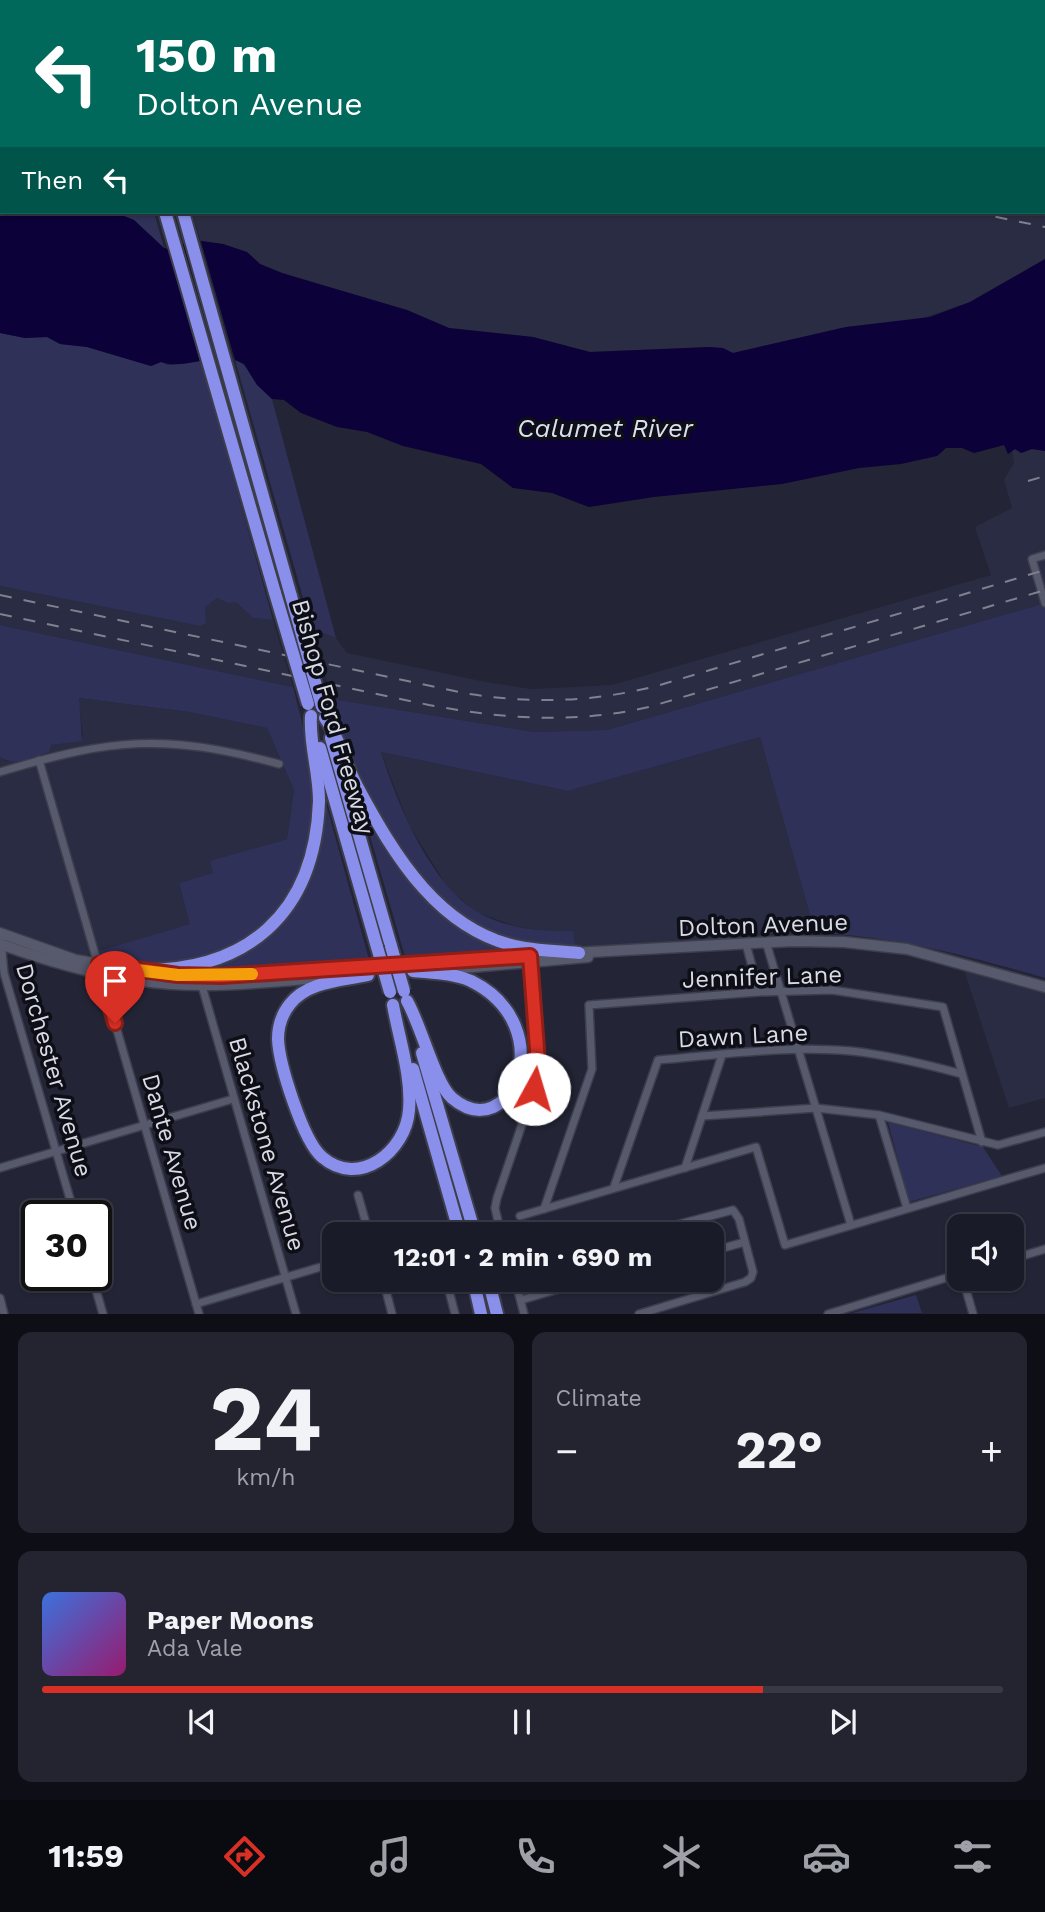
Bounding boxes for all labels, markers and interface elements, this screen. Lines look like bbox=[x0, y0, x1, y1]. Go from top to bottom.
text: 150 m bbox=[136, 26, 277, 84]
icon: left bbox=[21, 28, 112, 119]
text: Dolton Avenue bbox=[136, 85, 363, 123]
icon: left bbox=[97, 161, 135, 199]
text: Then bbox=[21, 165, 83, 195]
water label: Calumet River bbox=[517, 413, 694, 443]
street label: Bishop Ford Freeway bbox=[286, 596, 380, 838]
street label: Dolton Avenue bbox=[678, 908, 848, 942]
pin bbox=[85, 951, 145, 1023]
street label: Dorchester Avenue bbox=[10, 960, 98, 1180]
street label: Jennifer Lane bbox=[681, 960, 843, 994]
icon: arrive bbox=[96, 962, 134, 1000]
street label: Dawn Lane bbox=[677, 1019, 809, 1053]
street label: Blackstone Avenue bbox=[223, 1034, 311, 1254]
position arrow bbox=[497, 1052, 571, 1126]
street label: Dante Avenue bbox=[136, 1070, 208, 1234]
speed limit sign: 30 bbox=[21, 1200, 112, 1291]
map controls bbox=[947, 1214, 1024, 1291]
button: sound bbox=[947, 1214, 1024, 1291]
text: 12:01 · 2 min · 690 m bbox=[394, 1242, 652, 1272]
text: 24 bbox=[210, 1365, 322, 1472]
text: Climate bbox=[556, 1385, 642, 1412]
text: 22° bbox=[735, 1420, 823, 1481]
text: − bbox=[556, 1429, 578, 1473]
text: + bbox=[980, 1429, 1003, 1473]
text: km/h bbox=[236, 1464, 295, 1491]
text: Paper Moons bbox=[147, 1605, 314, 1635]
text: Ada Vale bbox=[147, 1635, 243, 1662]
icon: previous bbox=[183, 1703, 221, 1741]
icon: pause bbox=[503, 1703, 541, 1741]
icon: next bbox=[824, 1703, 862, 1741]
icon: directions bbox=[220, 1832, 269, 1881]
icon: music bbox=[366, 1832, 415, 1881]
icon: phone bbox=[511, 1832, 560, 1881]
icon: climate bbox=[657, 1832, 706, 1881]
icon: car bbox=[802, 1832, 851, 1881]
icon: filters bbox=[948, 1832, 997, 1881]
text: 11:59 bbox=[48, 1837, 124, 1875]

